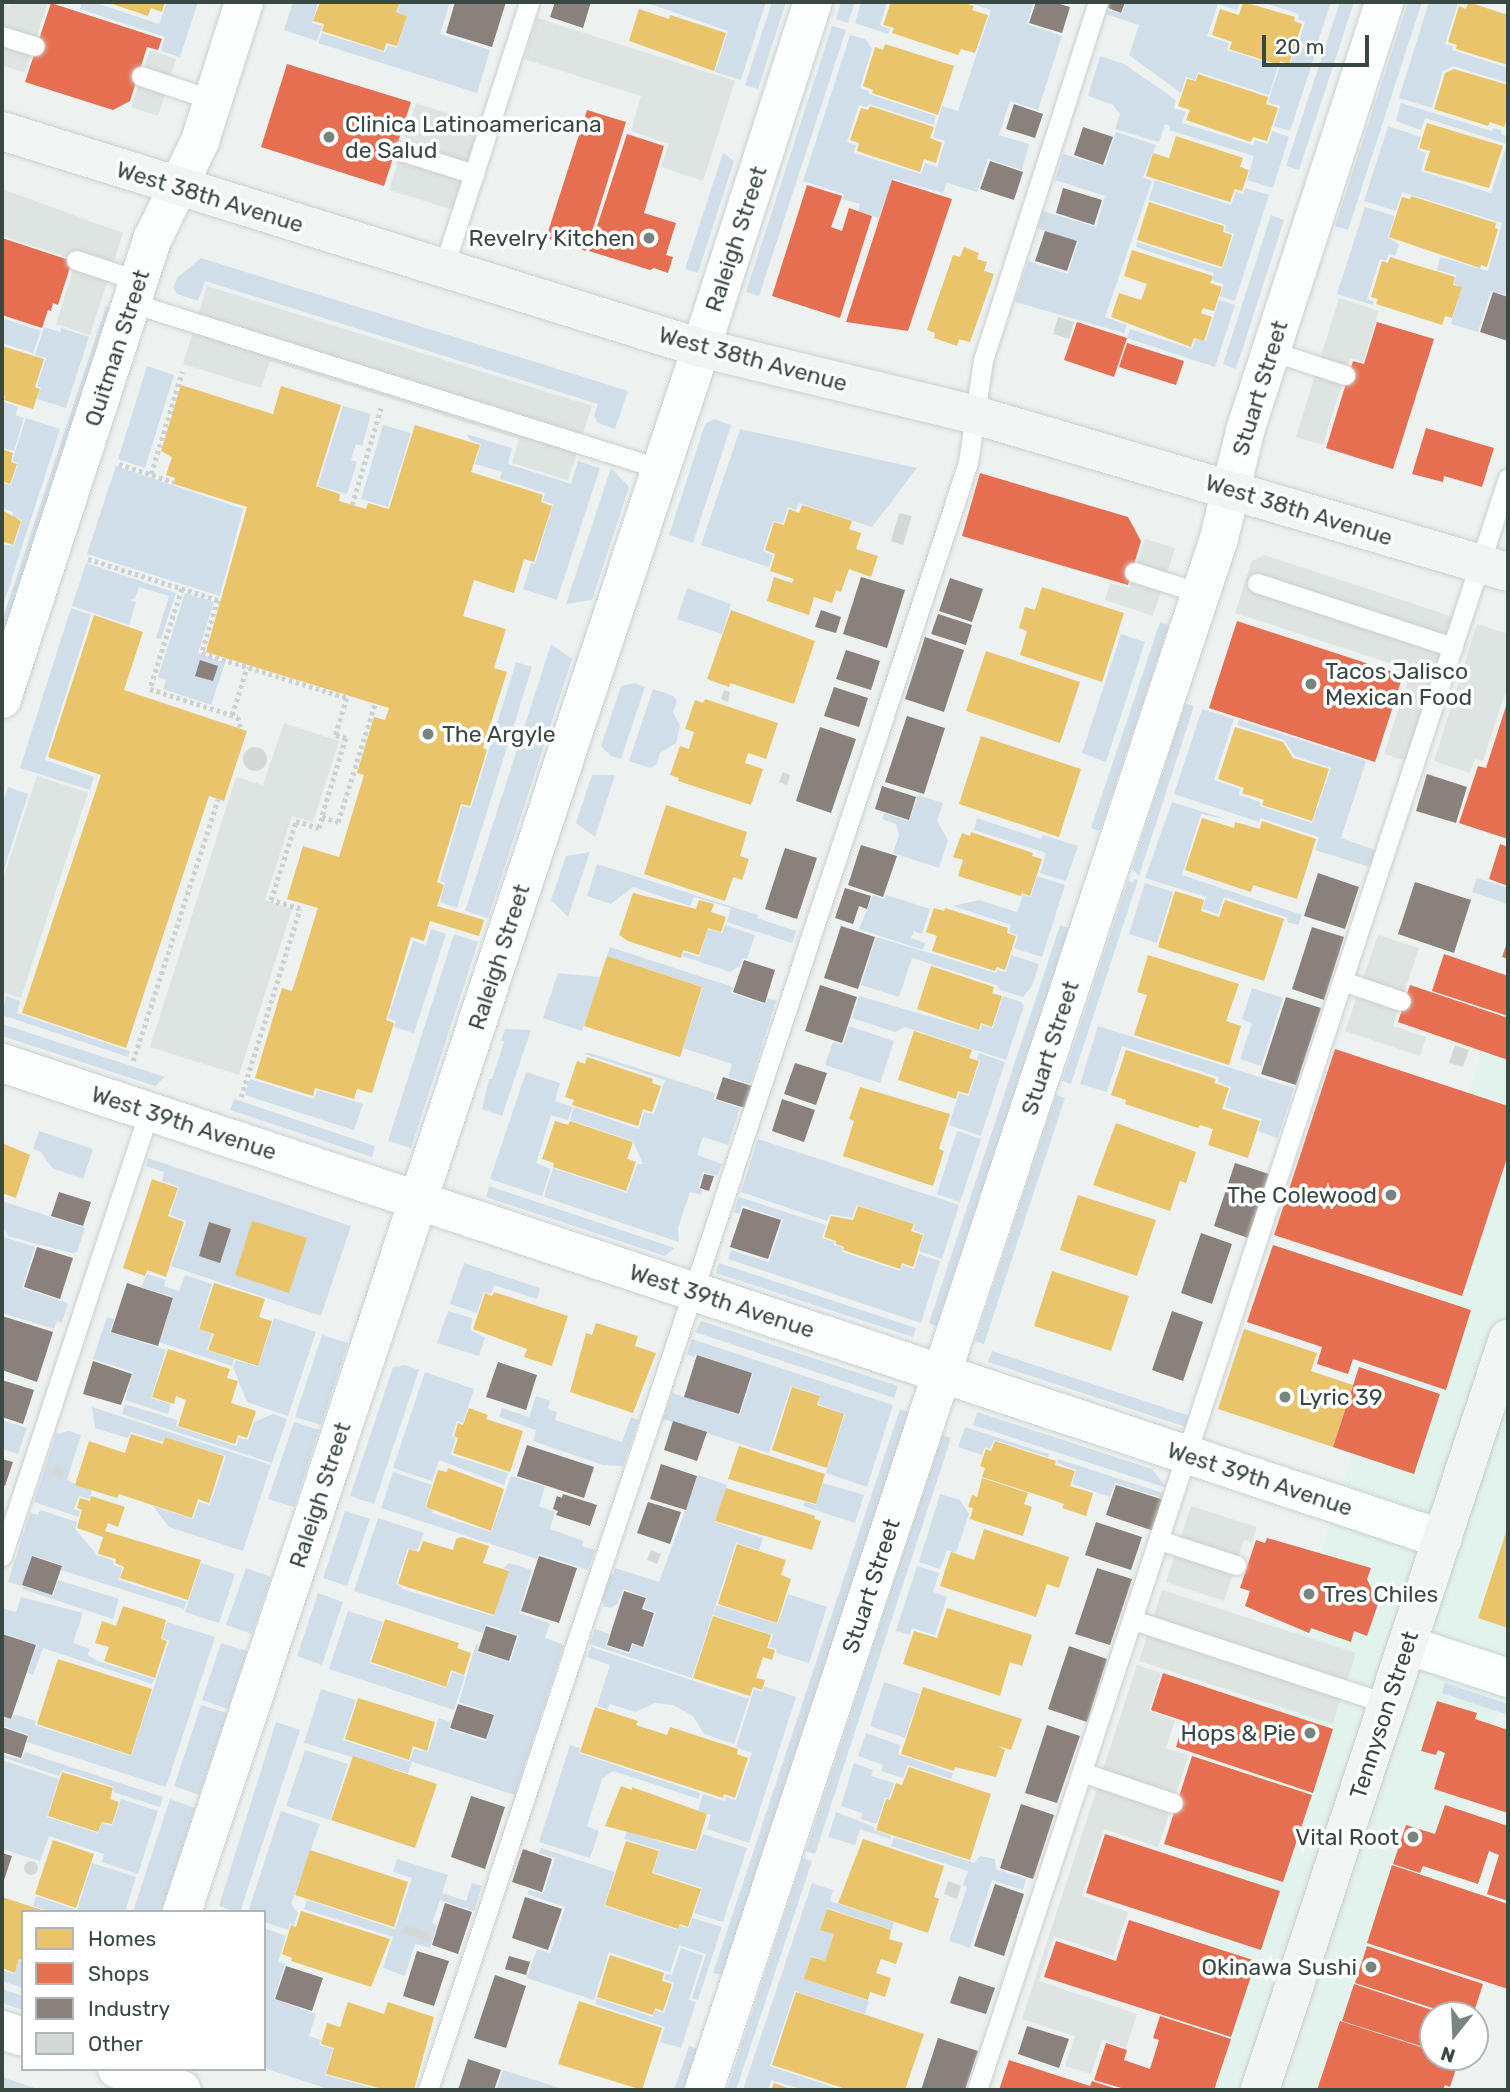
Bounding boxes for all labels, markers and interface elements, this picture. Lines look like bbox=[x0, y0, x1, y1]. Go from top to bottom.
scale bar bbox=[1265, 21, 1372, 65]
text: 20 m bbox=[1275, 34, 1324, 59]
place label: Clinica Latinoamericana de Salud bbox=[345, 110, 602, 164]
marker: Clinica Latinoamericana de Salud bbox=[319, 127, 339, 147]
street label: West 38th Avenue bbox=[113, 155, 307, 239]
street label: Raleigh Street bbox=[699, 163, 773, 315]
place label: Revelry Kitchen bbox=[468, 224, 635, 252]
marker: Revelry Kitchen bbox=[641, 230, 657, 246]
street label: Quitman Street bbox=[79, 266, 155, 430]
street label: Stuart Street bbox=[1226, 317, 1294, 459]
street label: West 38th Avenue bbox=[655, 320, 851, 398]
street label: West 38th Avenue bbox=[1202, 468, 1396, 552]
place label: Tacos Jalisco Mexican Food bbox=[1325, 657, 1472, 711]
marker: Tacos Jalisco Mexican Food bbox=[1303, 676, 1319, 692]
place label: The Argyle bbox=[442, 720, 556, 748]
marker: The Argyle bbox=[420, 726, 436, 742]
street label: Raleigh Street bbox=[462, 881, 536, 1033]
street label: Stuart Street bbox=[1015, 977, 1085, 1119]
street label: West 39th Avenue bbox=[88, 1080, 280, 1166]
place label: The Colewood bbox=[1227, 1181, 1377, 1209]
marker: The Colewood bbox=[1383, 1187, 1399, 1203]
street label: West 39th Avenue bbox=[626, 1258, 818, 1344]
place label: Lyric 39 bbox=[1299, 1383, 1383, 1411]
marker: Lyric 39 bbox=[1277, 1389, 1293, 1405]
street label: Raleigh Street bbox=[283, 1419, 357, 1571]
street label: West 39th Avenue bbox=[1164, 1436, 1356, 1522]
street label: Stuart Street bbox=[836, 1515, 906, 1657]
place label: Tres Chiles bbox=[1323, 1580, 1438, 1608]
marker: Tres Chiles bbox=[1301, 1586, 1317, 1602]
street label: Tennyson Street bbox=[1344, 1628, 1424, 1802]
place label: Hops & Pie bbox=[1180, 1719, 1296, 1747]
marker: Hops & Pie bbox=[1302, 1725, 1318, 1741]
place label: Vital Root bbox=[1295, 1823, 1399, 1851]
marker: Vital Root bbox=[1405, 1829, 1421, 1845]
legend bbox=[21, 1910, 266, 2071]
text: Homes bbox=[88, 1926, 156, 1951]
place label: Okinawa Sushi bbox=[1202, 1953, 1357, 1981]
marker: Okinawa Sushi bbox=[1363, 1959, 1379, 1975]
text: Shops bbox=[88, 1961, 149, 1986]
text: Industry bbox=[88, 1996, 170, 2021]
north arrow bbox=[1419, 2001, 1489, 2071]
text: Other bbox=[88, 2031, 143, 2056]
text: N bbox=[1438, 2041, 1458, 2068]

